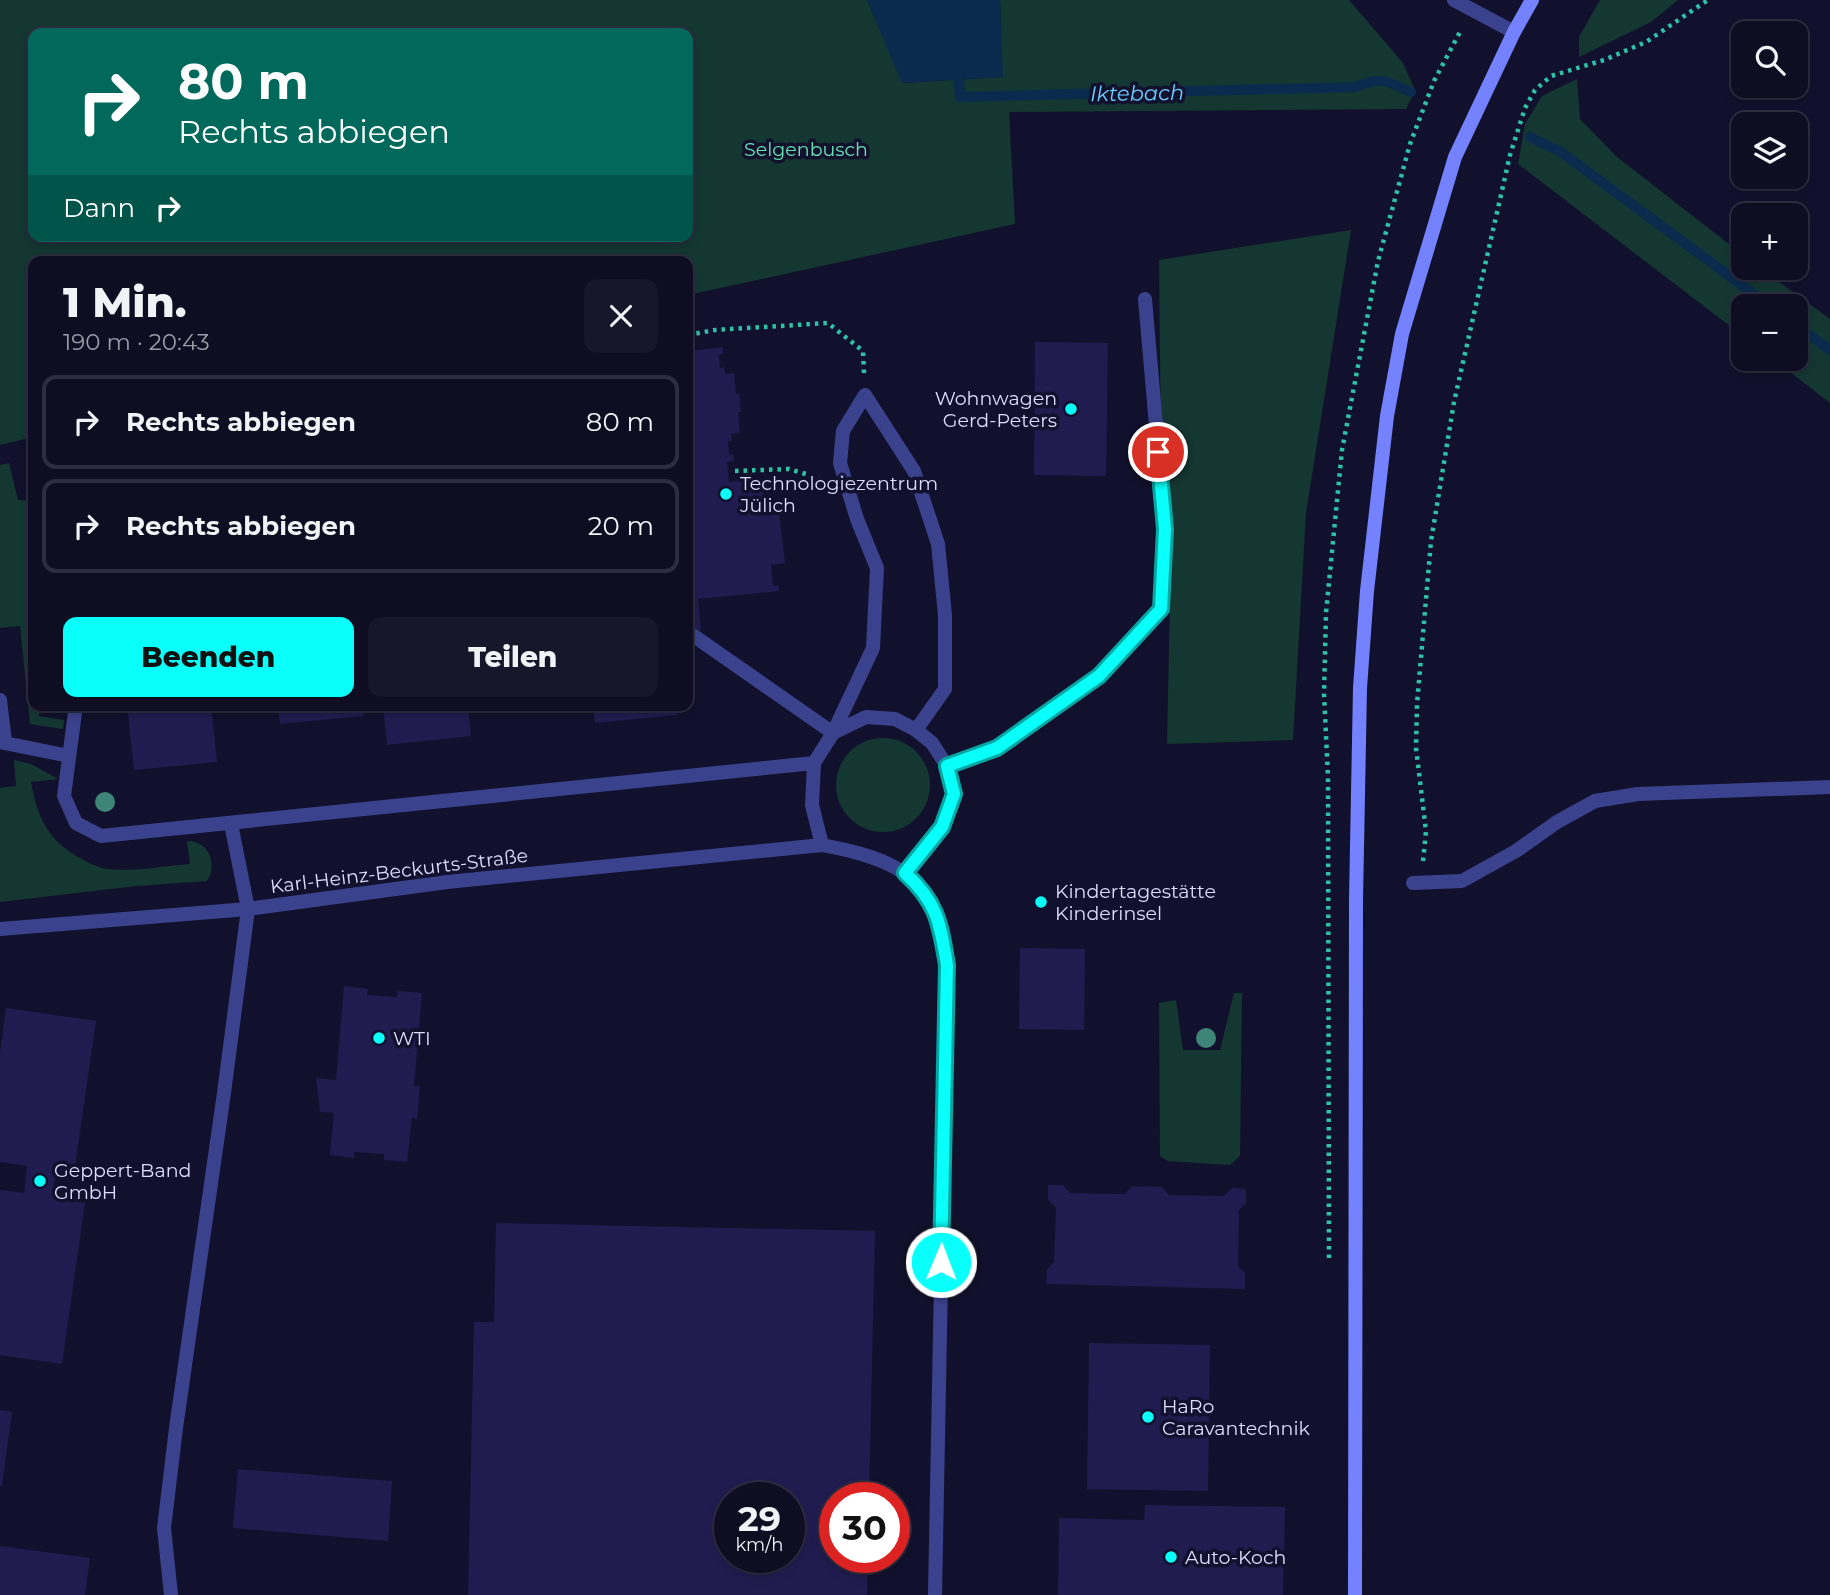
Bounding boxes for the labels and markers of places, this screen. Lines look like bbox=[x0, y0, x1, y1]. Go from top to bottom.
place label: Wohnwagen Gerd-Peters bbox=[935, 387, 1057, 432]
marker: Wohnwagen Gerd-Peters bbox=[1063, 401, 1079, 417]
pin bbox=[1128, 422, 1188, 482]
place label: Technologiezentrum Jülich bbox=[739, 472, 938, 517]
marker: Technologiezentrum Jülich bbox=[718, 486, 734, 502]
place label: Kindertagestätte Kinderinsel bbox=[1055, 880, 1216, 925]
marker: Kindertagestätte Kinderinsel bbox=[1033, 894, 1049, 910]
place label: WTI bbox=[393, 1027, 431, 1050]
marker: WTI bbox=[371, 1030, 387, 1046]
place label: Geppert-Band GmbH bbox=[54, 1159, 191, 1204]
marker: Geppert-Band GmbH bbox=[32, 1173, 48, 1189]
place label: HaRo Caravantechnik bbox=[1162, 1395, 1311, 1440]
marker: HaRo Caravantechnik bbox=[1140, 1409, 1156, 1425]
place label: Auto-Koch bbox=[1185, 1546, 1286, 1569]
marker: Auto-Koch bbox=[1163, 1549, 1179, 1565]

